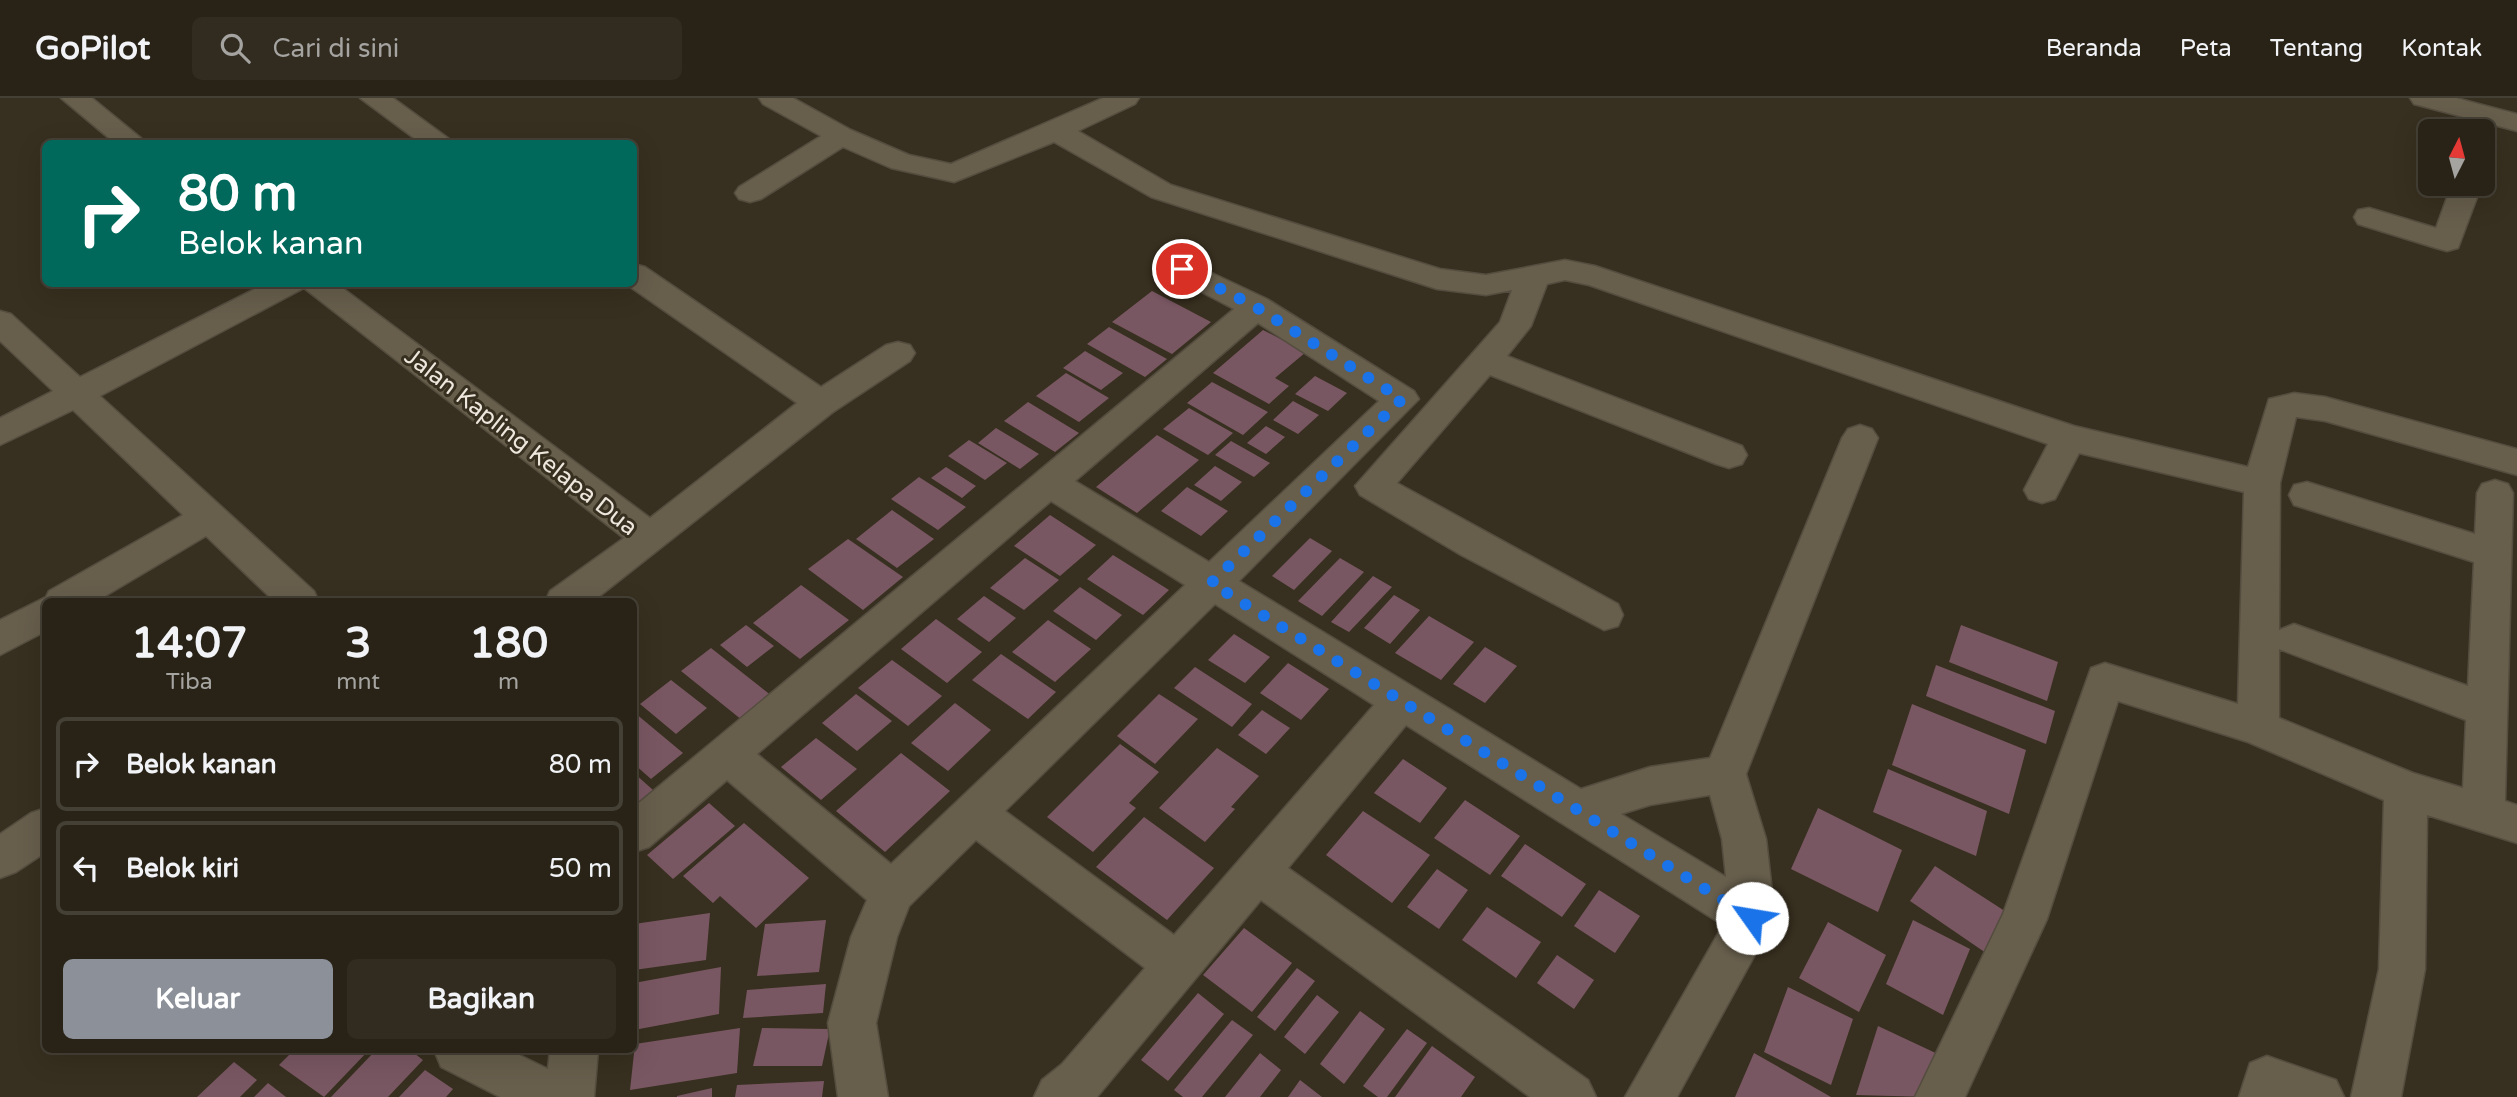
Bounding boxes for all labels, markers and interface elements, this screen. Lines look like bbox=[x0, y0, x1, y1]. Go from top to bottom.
search box bbox=[192, 17, 682, 80]
text: GoPilot bbox=[35, 29, 150, 68]
icon: search bbox=[216, 29, 254, 67]
text: Cari di sini bbox=[272, 33, 399, 64]
text: Beranda bbox=[2046, 34, 2142, 63]
text: Peta bbox=[2180, 34, 2232, 63]
text: Tentang bbox=[2270, 34, 2363, 63]
text: Kontak bbox=[2401, 34, 2482, 63]
north arrow bbox=[2418, 119, 2496, 196]
map controls bbox=[2418, 119, 2495, 196]
text: 80 m bbox=[178, 165, 297, 224]
icon: right bbox=[63, 168, 154, 259]
text: Belok kanan bbox=[178, 225, 363, 263]
pin bbox=[1152, 239, 1212, 299]
icon: arrive bbox=[1163, 250, 1201, 288]
street label: Jalan Kapling Kelapa Dua bbox=[399, 342, 643, 542]
text: 14:07 bbox=[131, 618, 247, 669]
text: 3 bbox=[345, 618, 371, 669]
text: 180 bbox=[469, 618, 548, 669]
text: Tiba bbox=[166, 668, 213, 696]
text: mnt bbox=[336, 668, 380, 696]
text: m bbox=[498, 668, 519, 696]
icon: right bbox=[67, 745, 105, 783]
text: Belok kanan bbox=[126, 749, 277, 780]
text: 80 m bbox=[549, 749, 612, 780]
icon: left bbox=[67, 849, 105, 887]
text: Belok kiri bbox=[126, 853, 239, 884]
text: 50 m bbox=[549, 853, 612, 884]
position arrow bbox=[1715, 881, 1789, 955]
button: Keluar bbox=[63, 959, 333, 1039]
button: Bagikan bbox=[347, 959, 616, 1039]

